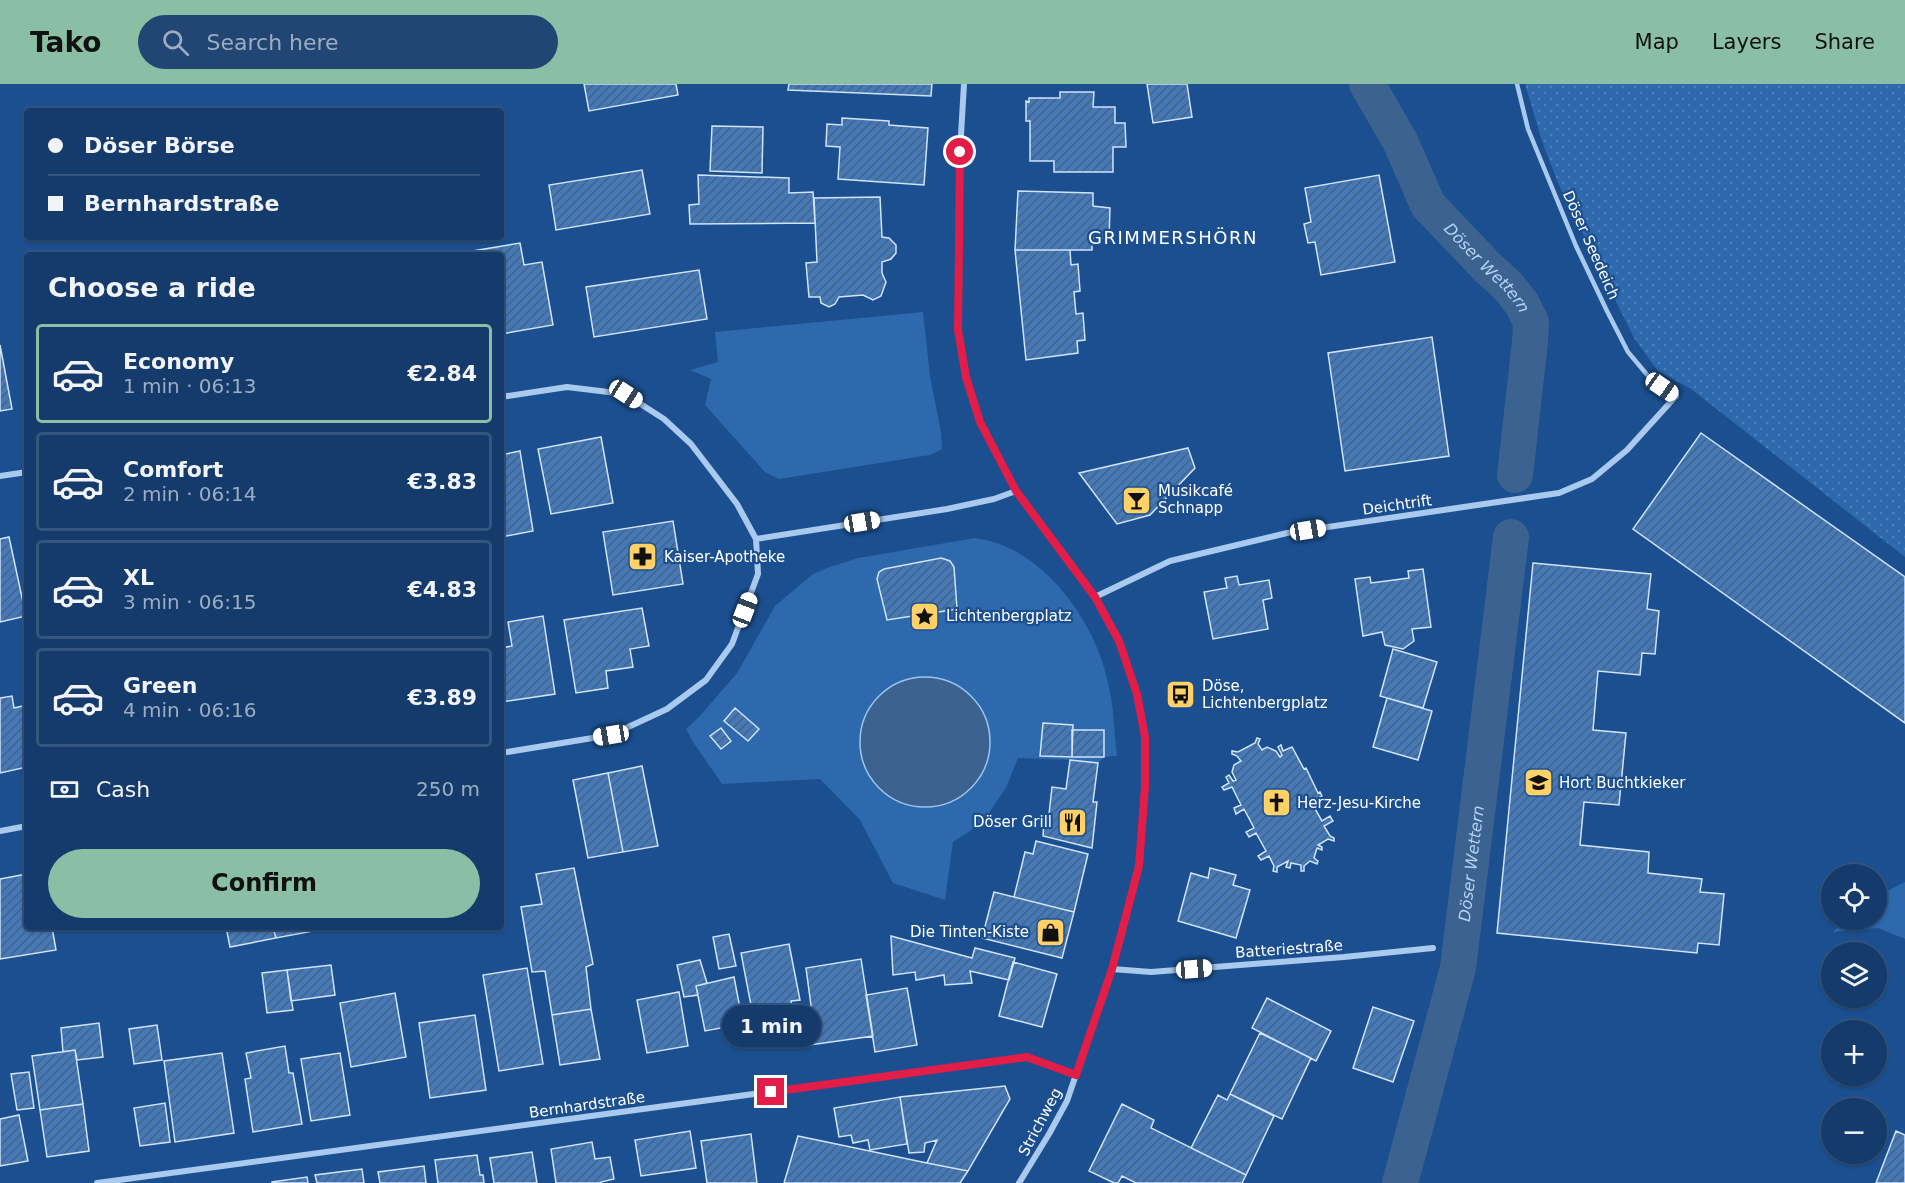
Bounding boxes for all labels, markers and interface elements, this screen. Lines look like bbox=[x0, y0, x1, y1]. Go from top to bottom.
search box bbox=[138, 15, 558, 69]
text: Tako bbox=[30, 26, 102, 59]
icon: search bbox=[159, 26, 192, 59]
text: Search here bbox=[207, 30, 339, 55]
text: Map bbox=[1635, 30, 1679, 54]
text: Layers bbox=[1712, 30, 1781, 54]
text: Share bbox=[1814, 30, 1875, 54]
text: Döser Börse bbox=[84, 133, 235, 158]
route start bbox=[946, 138, 973, 165]
street label: Döser Seedeich bbox=[1559, 188, 1623, 302]
text: Bernhardstraße bbox=[84, 191, 279, 216]
water label: Döser Wettern bbox=[1440, 219, 1534, 315]
district label: GRIMMERSHÖRN bbox=[1088, 227, 1258, 248]
text: Choose a ride bbox=[48, 272, 256, 303]
icon: car bbox=[51, 347, 105, 401]
text: Economy bbox=[123, 349, 234, 374]
text: €2.84 bbox=[407, 361, 477, 386]
car bbox=[1642, 369, 1682, 405]
text: 1 min · 06:13 bbox=[123, 374, 257, 398]
car bbox=[606, 377, 646, 411]
icon: car bbox=[51, 455, 105, 509]
text: Comfort bbox=[123, 457, 223, 482]
text: €3.83 bbox=[407, 469, 477, 494]
text: 2 min · 06:14 bbox=[123, 482, 257, 506]
place label: Musikcafé Schnapp bbox=[1158, 482, 1233, 517]
bar icon: Musikcafé Schnapp bbox=[1121, 484, 1153, 516]
street label: Deichtrift bbox=[1361, 491, 1433, 519]
car bbox=[843, 510, 881, 534]
car bbox=[1289, 518, 1327, 542]
pharmacy icon: Kaiser-Apotheke bbox=[627, 541, 659, 573]
place label: Kaiser-Apotheke bbox=[664, 548, 785, 566]
icon: car bbox=[51, 563, 105, 617]
text: XL bbox=[123, 565, 154, 590]
text: €4.83 bbox=[407, 577, 477, 602]
text: 3 min · 06:15 bbox=[123, 590, 257, 614]
car bbox=[730, 590, 760, 630]
place icon: Lichtenbergplatz bbox=[909, 600, 941, 632]
place label: Lichtenbergplatz bbox=[946, 607, 1072, 625]
icon: car bbox=[51, 671, 105, 725]
text: Green bbox=[123, 673, 197, 698]
place label: Döse, Lichtenbergplatz bbox=[1202, 677, 1328, 712]
bus stop icon: Döse, Lichtenbergplatz bbox=[1165, 679, 1197, 711]
text: €3.89 bbox=[407, 685, 477, 710]
text: 4 min · 06:16 bbox=[123, 698, 257, 722]
car bbox=[592, 723, 630, 747]
school or university icon: Hort Buchtkieker bbox=[1522, 767, 1554, 799]
icon: cash bbox=[48, 773, 81, 806]
place label: Hort Buchtkieker bbox=[1559, 774, 1686, 792]
text: Cash bbox=[96, 777, 150, 802]
text: 250 m bbox=[416, 777, 480, 801]
church icon: Herz-Jesu-Kirche bbox=[1260, 787, 1292, 819]
place label: Herz-Jesu-Kirche bbox=[1297, 794, 1421, 812]
water label: Döser Wettern bbox=[1454, 804, 1487, 923]
restaurant icon: Döser Grill bbox=[1057, 806, 1089, 838]
place label: Döser Grill bbox=[973, 813, 1052, 831]
button: Confirm bbox=[48, 849, 480, 918]
map controls bbox=[1821, 864, 1887, 1164]
button: locate bbox=[1821, 864, 1887, 930]
shop icon: Die Tinten-Kiste bbox=[1034, 916, 1066, 948]
place label: Die Tinten-Kiste bbox=[910, 923, 1029, 941]
street label: Batteriestraße bbox=[1235, 936, 1343, 962]
button: layers bbox=[1821, 942, 1887, 1008]
car bbox=[1175, 959, 1213, 979]
callout: 1 min bbox=[722, 1005, 820, 1047]
text: 1 min bbox=[740, 1014, 803, 1038]
button: + bbox=[1821, 1020, 1887, 1086]
route end bbox=[757, 1078, 784, 1105]
street label: Strichweg bbox=[1015, 1085, 1065, 1159]
street label: Bernhardstraße bbox=[528, 1088, 646, 1122]
button: − bbox=[1821, 1098, 1887, 1164]

